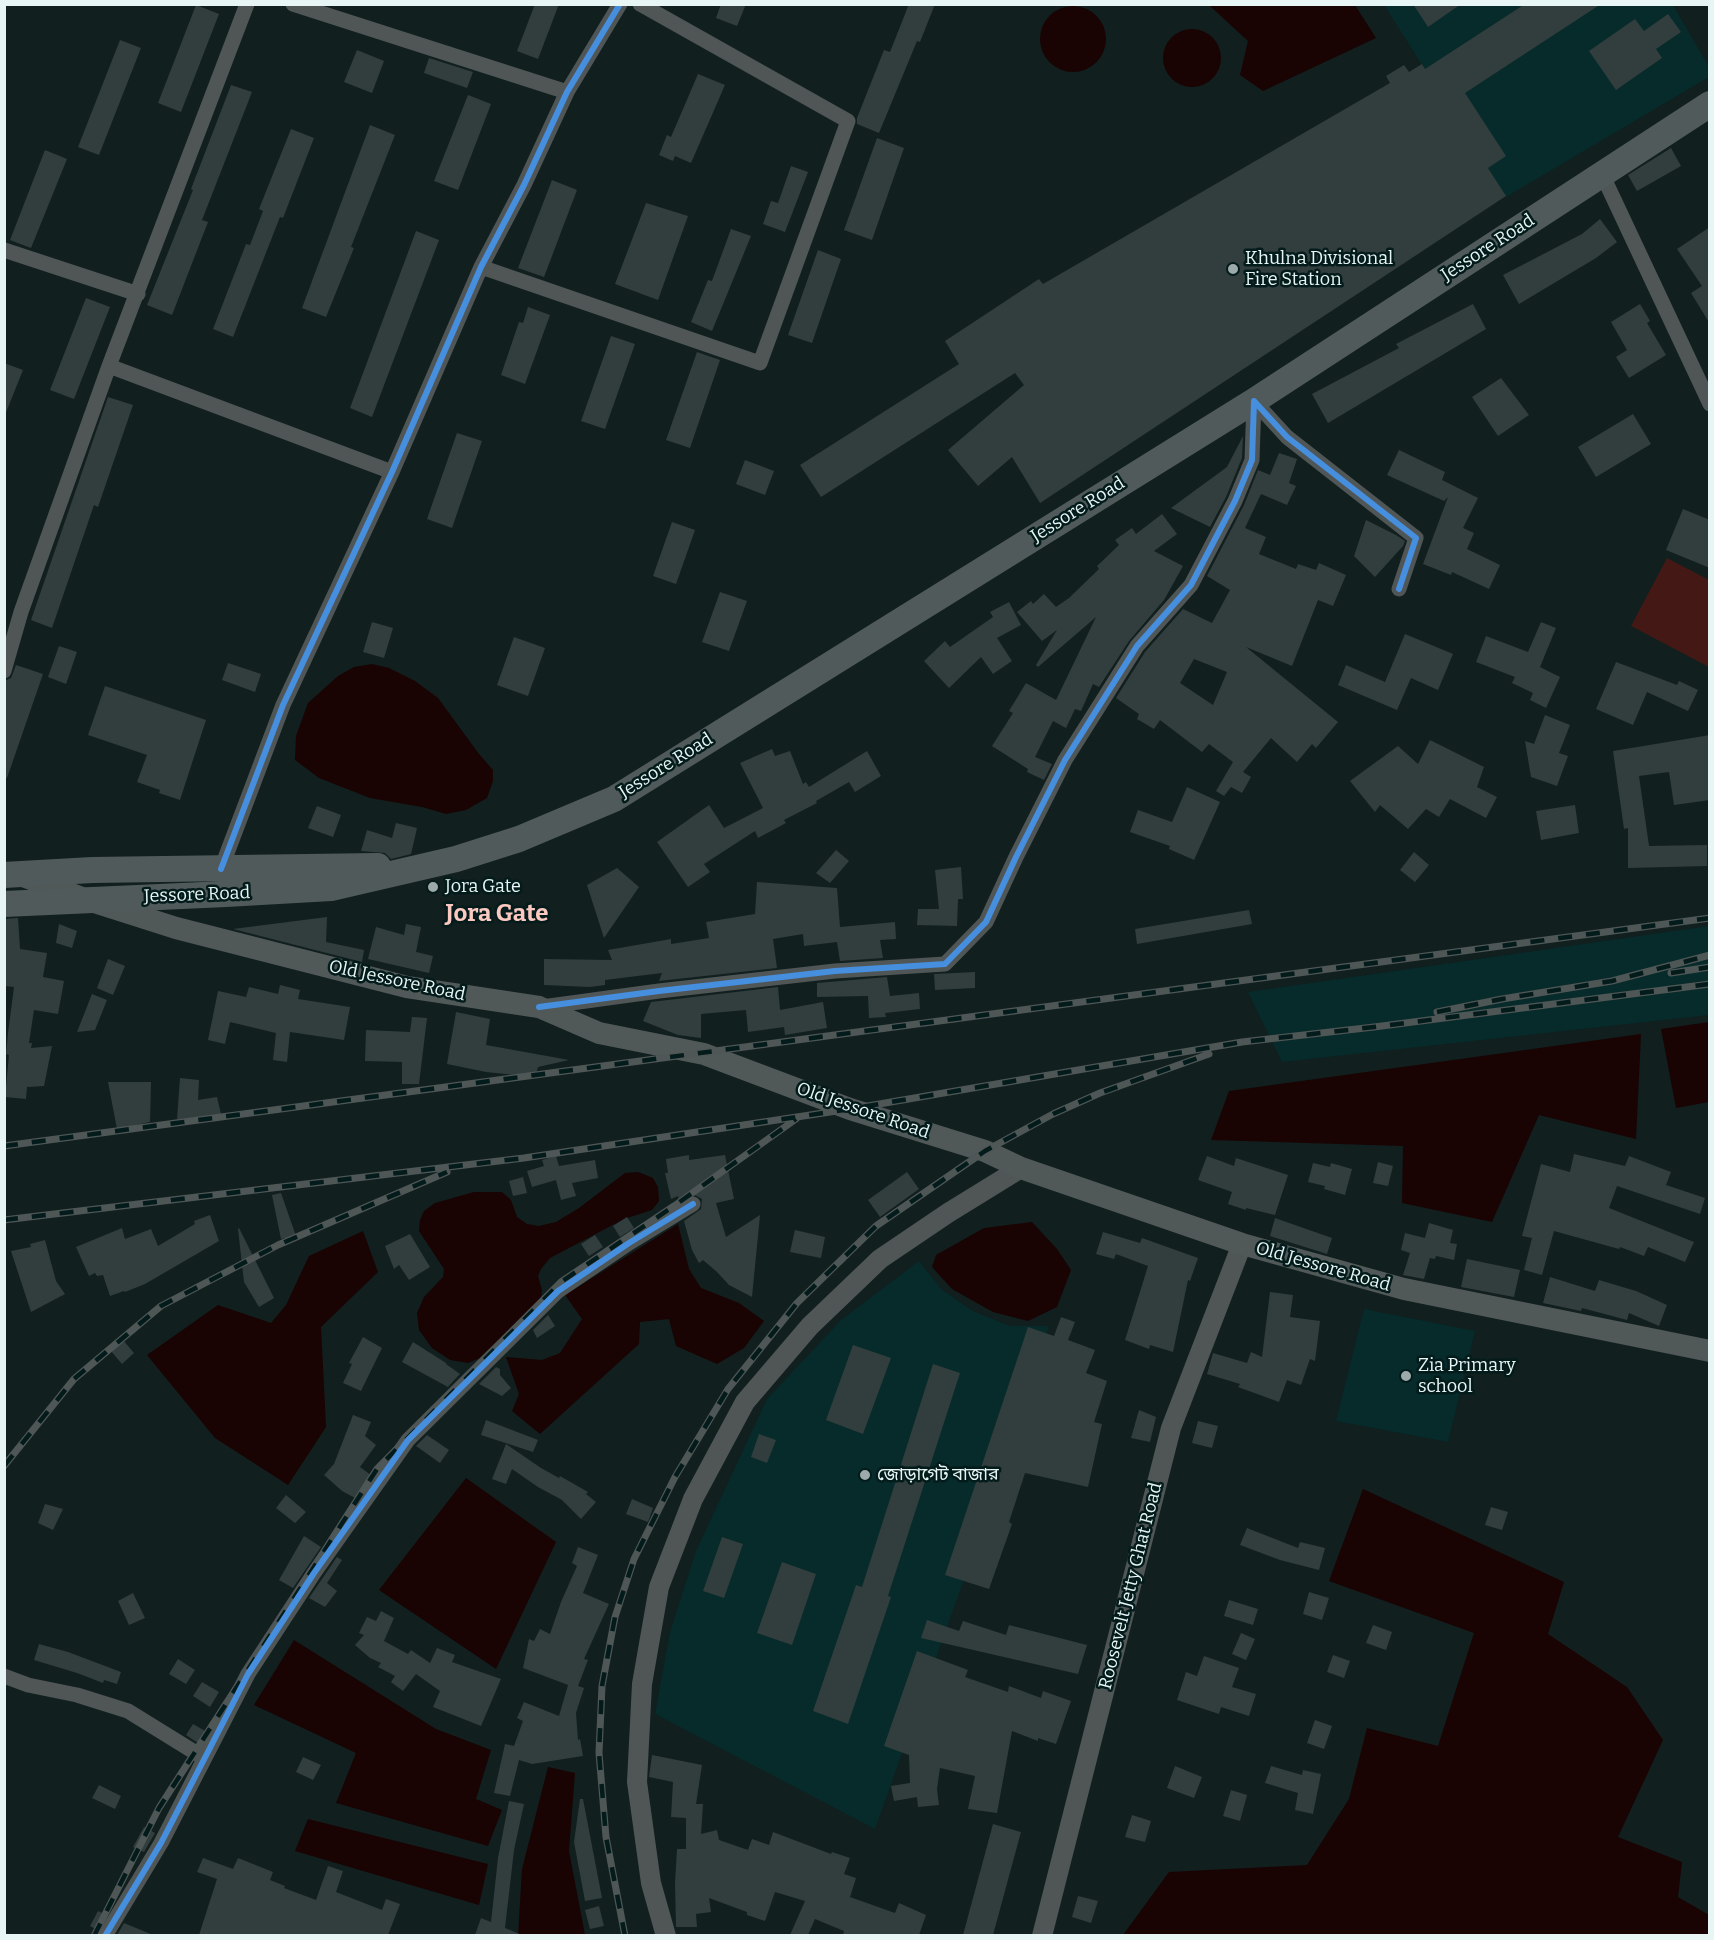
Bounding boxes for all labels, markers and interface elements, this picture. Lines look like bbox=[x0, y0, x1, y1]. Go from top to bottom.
street label: Jessore Road bbox=[1437, 210, 1539, 286]
place label: Khulna Divisional Fire Station bbox=[1245, 248, 1393, 290]
marker: Khulna Divisional Fire Station bbox=[1226, 262, 1240, 276]
street label: Jessore Road bbox=[1027, 473, 1129, 547]
street label: Jessore Road bbox=[615, 729, 717, 803]
place label: Jora Gate bbox=[445, 876, 521, 898]
marker: Jora Gate bbox=[426, 880, 440, 894]
street label: Jessore Road bbox=[143, 882, 251, 908]
district label: Jora Gate bbox=[446, 900, 548, 928]
street label: Old Jessore Road bbox=[327, 956, 467, 1006]
street label: Old Jessore Road bbox=[794, 1078, 932, 1144]
street label: Old Jessore Road bbox=[1253, 1237, 1393, 1297]
place label: Zia Primary school bbox=[1418, 1355, 1516, 1398]
marker: Zia Primary school bbox=[1399, 1369, 1413, 1383]
place label: জোড়াগেট বাজার bbox=[877, 1464, 999, 1486]
marker: জোড়াগেট বাজার bbox=[858, 1468, 872, 1482]
street label: Roosevelt Jetty Ghat Road bbox=[1095, 1480, 1167, 1692]

